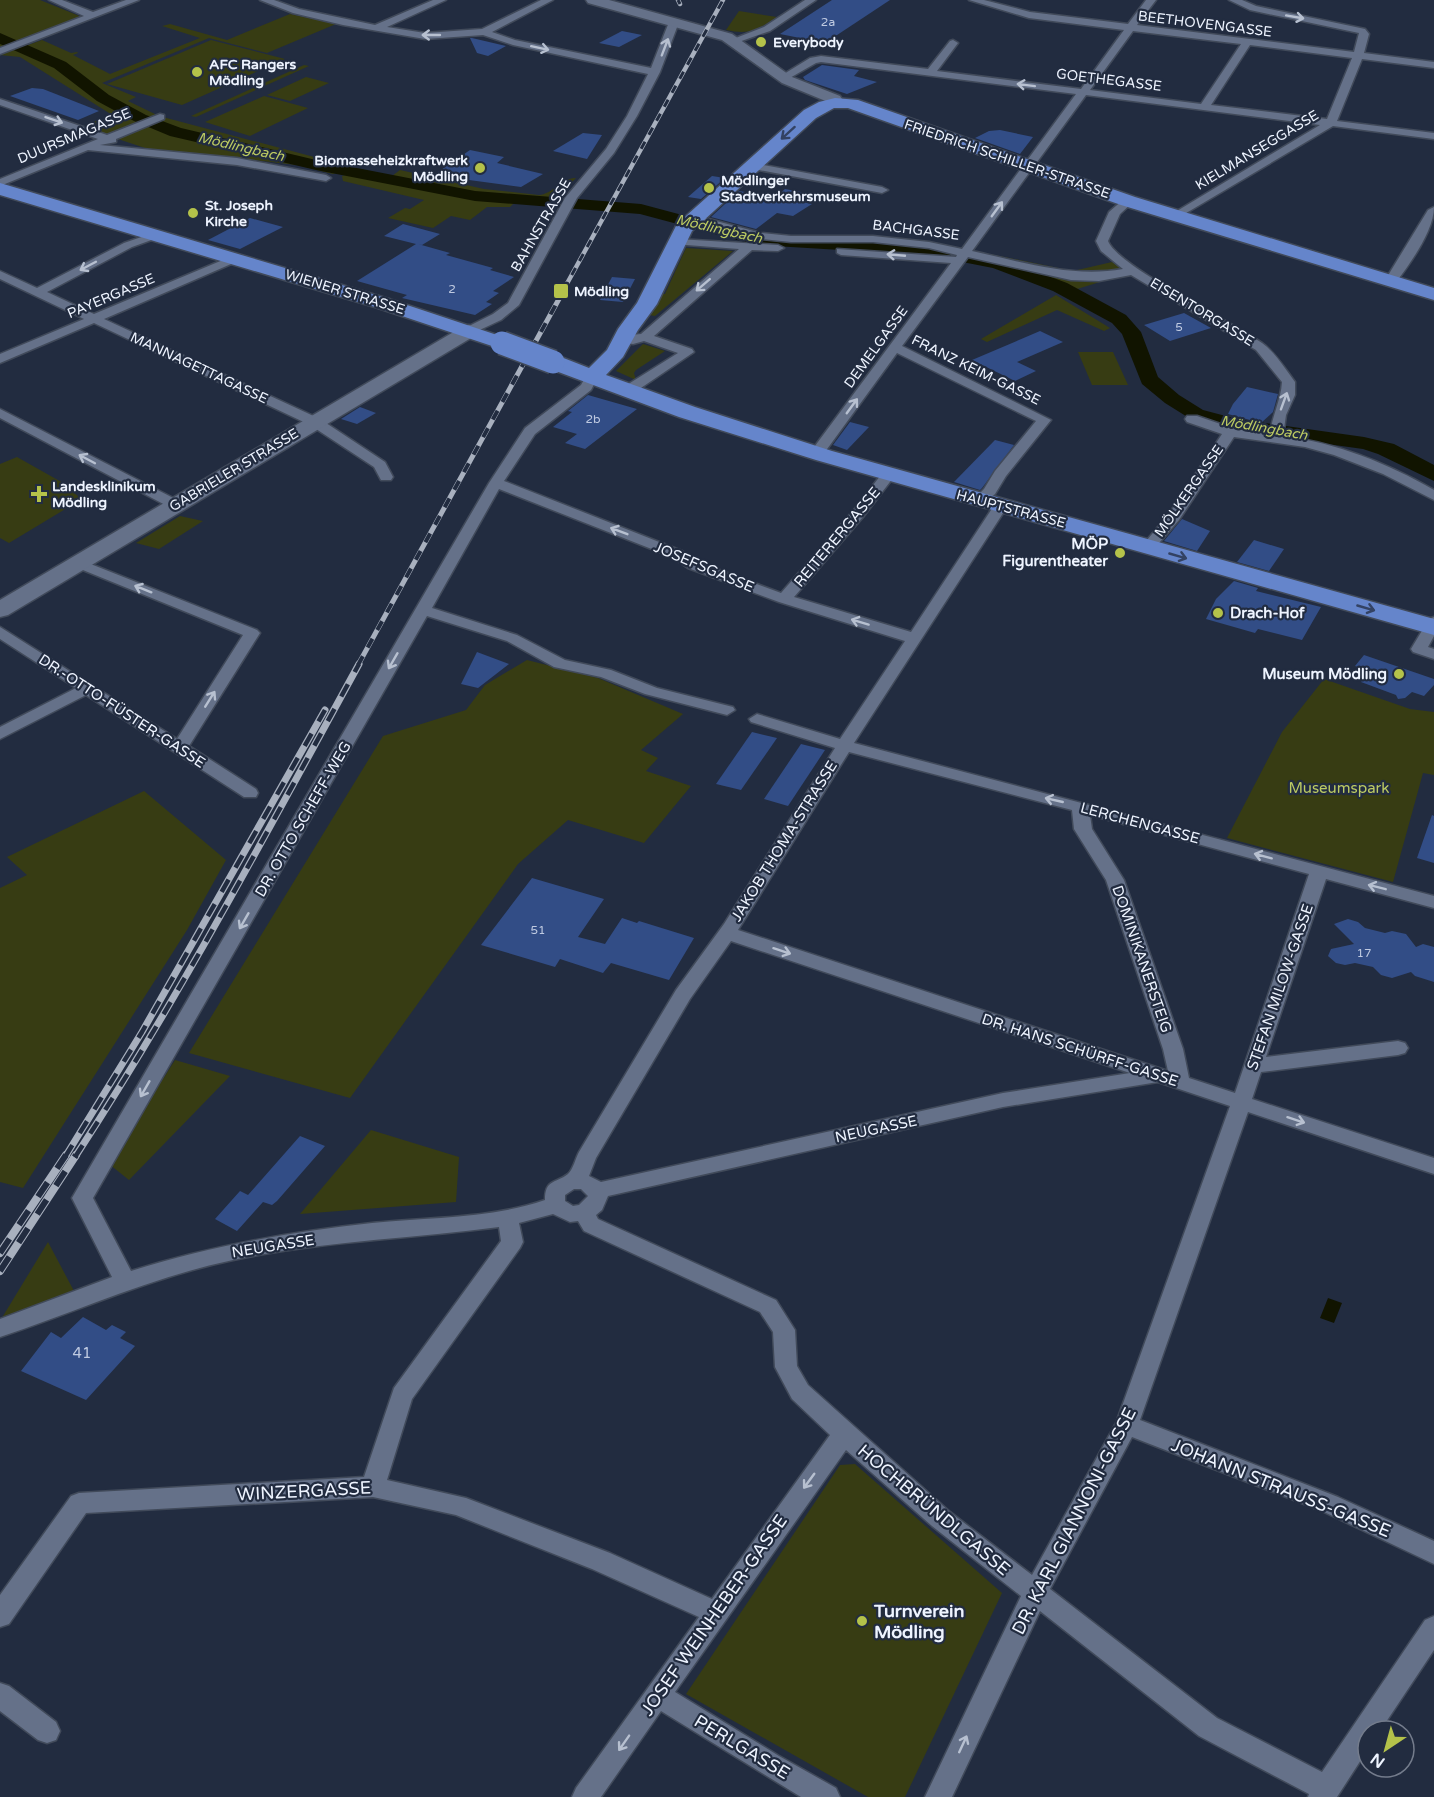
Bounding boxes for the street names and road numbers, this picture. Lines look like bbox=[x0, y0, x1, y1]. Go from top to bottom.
street label: BEETHOVENGASSE bbox=[1137, 7, 1273, 41]
street label: GOETHEGASSE bbox=[1055, 65, 1163, 95]
street label: DUURSMAGASSE bbox=[15, 104, 133, 168]
street label: KIELMANSEGGASSE bbox=[1192, 106, 1322, 194]
street label: FRIEDRICH SCHILLER-STRASSE bbox=[902, 116, 1112, 202]
street label: BAHNSTRASSE bbox=[507, 175, 575, 275]
street label: BACHGASSE bbox=[872, 216, 961, 244]
street label: WIENER STRASSE bbox=[283, 266, 407, 318]
street label: PAYERGASSE bbox=[65, 270, 157, 322]
street label: EISENTORGASSE bbox=[1147, 274, 1257, 350]
street label: DEMELGASSE bbox=[841, 303, 911, 391]
street label: MANNAGETTAGASSE bbox=[127, 329, 271, 407]
street label: FRANZ KEIM-GASSE bbox=[909, 331, 1043, 409]
street label: GABRIELER STRASSE bbox=[166, 425, 302, 515]
street label: MÖLKERGASSE bbox=[1151, 442, 1227, 540]
street label: REITERERGASSE bbox=[790, 483, 884, 591]
street label: HAUPTSTRASSE bbox=[954, 486, 1068, 532]
street label: JOSEFSGASSE bbox=[651, 538, 757, 596]
street label: DR.-OTTO-FÜSTER-GASSE bbox=[35, 650, 209, 772]
street label: DR. OTTO SCHEFF-WEG bbox=[251, 738, 355, 900]
street label: JAKOB THOMA-STRASSE bbox=[727, 757, 841, 925]
street label: LERCHENGASSE bbox=[1078, 798, 1202, 848]
street label: DOMINIKANERSTEIG bbox=[1108, 883, 1176, 1035]
street label: STEFAN MILOW-GASSE bbox=[1243, 902, 1317, 1072]
street label: DR. HANS SCHÜRFF-GASSE bbox=[980, 1010, 1180, 1090]
street label: NEUGASSE bbox=[833, 1112, 919, 1146]
street label: NEUGASSE bbox=[230, 1231, 316, 1261]
street label: DR. KARL GIANNONI-GASSE bbox=[1007, 1404, 1141, 1638]
street label: JOHANN STRAUSS-GASSE bbox=[1168, 1434, 1394, 1542]
street label: HOCHBRÜNDLGASSE bbox=[853, 1440, 1015, 1580]
street label: WINZERGASSE bbox=[236, 1477, 372, 1505]
street label: JOSEF WEINHEBER-GASSE bbox=[636, 1510, 792, 1720]
street label: PERLGASSE bbox=[690, 1710, 794, 1784]

